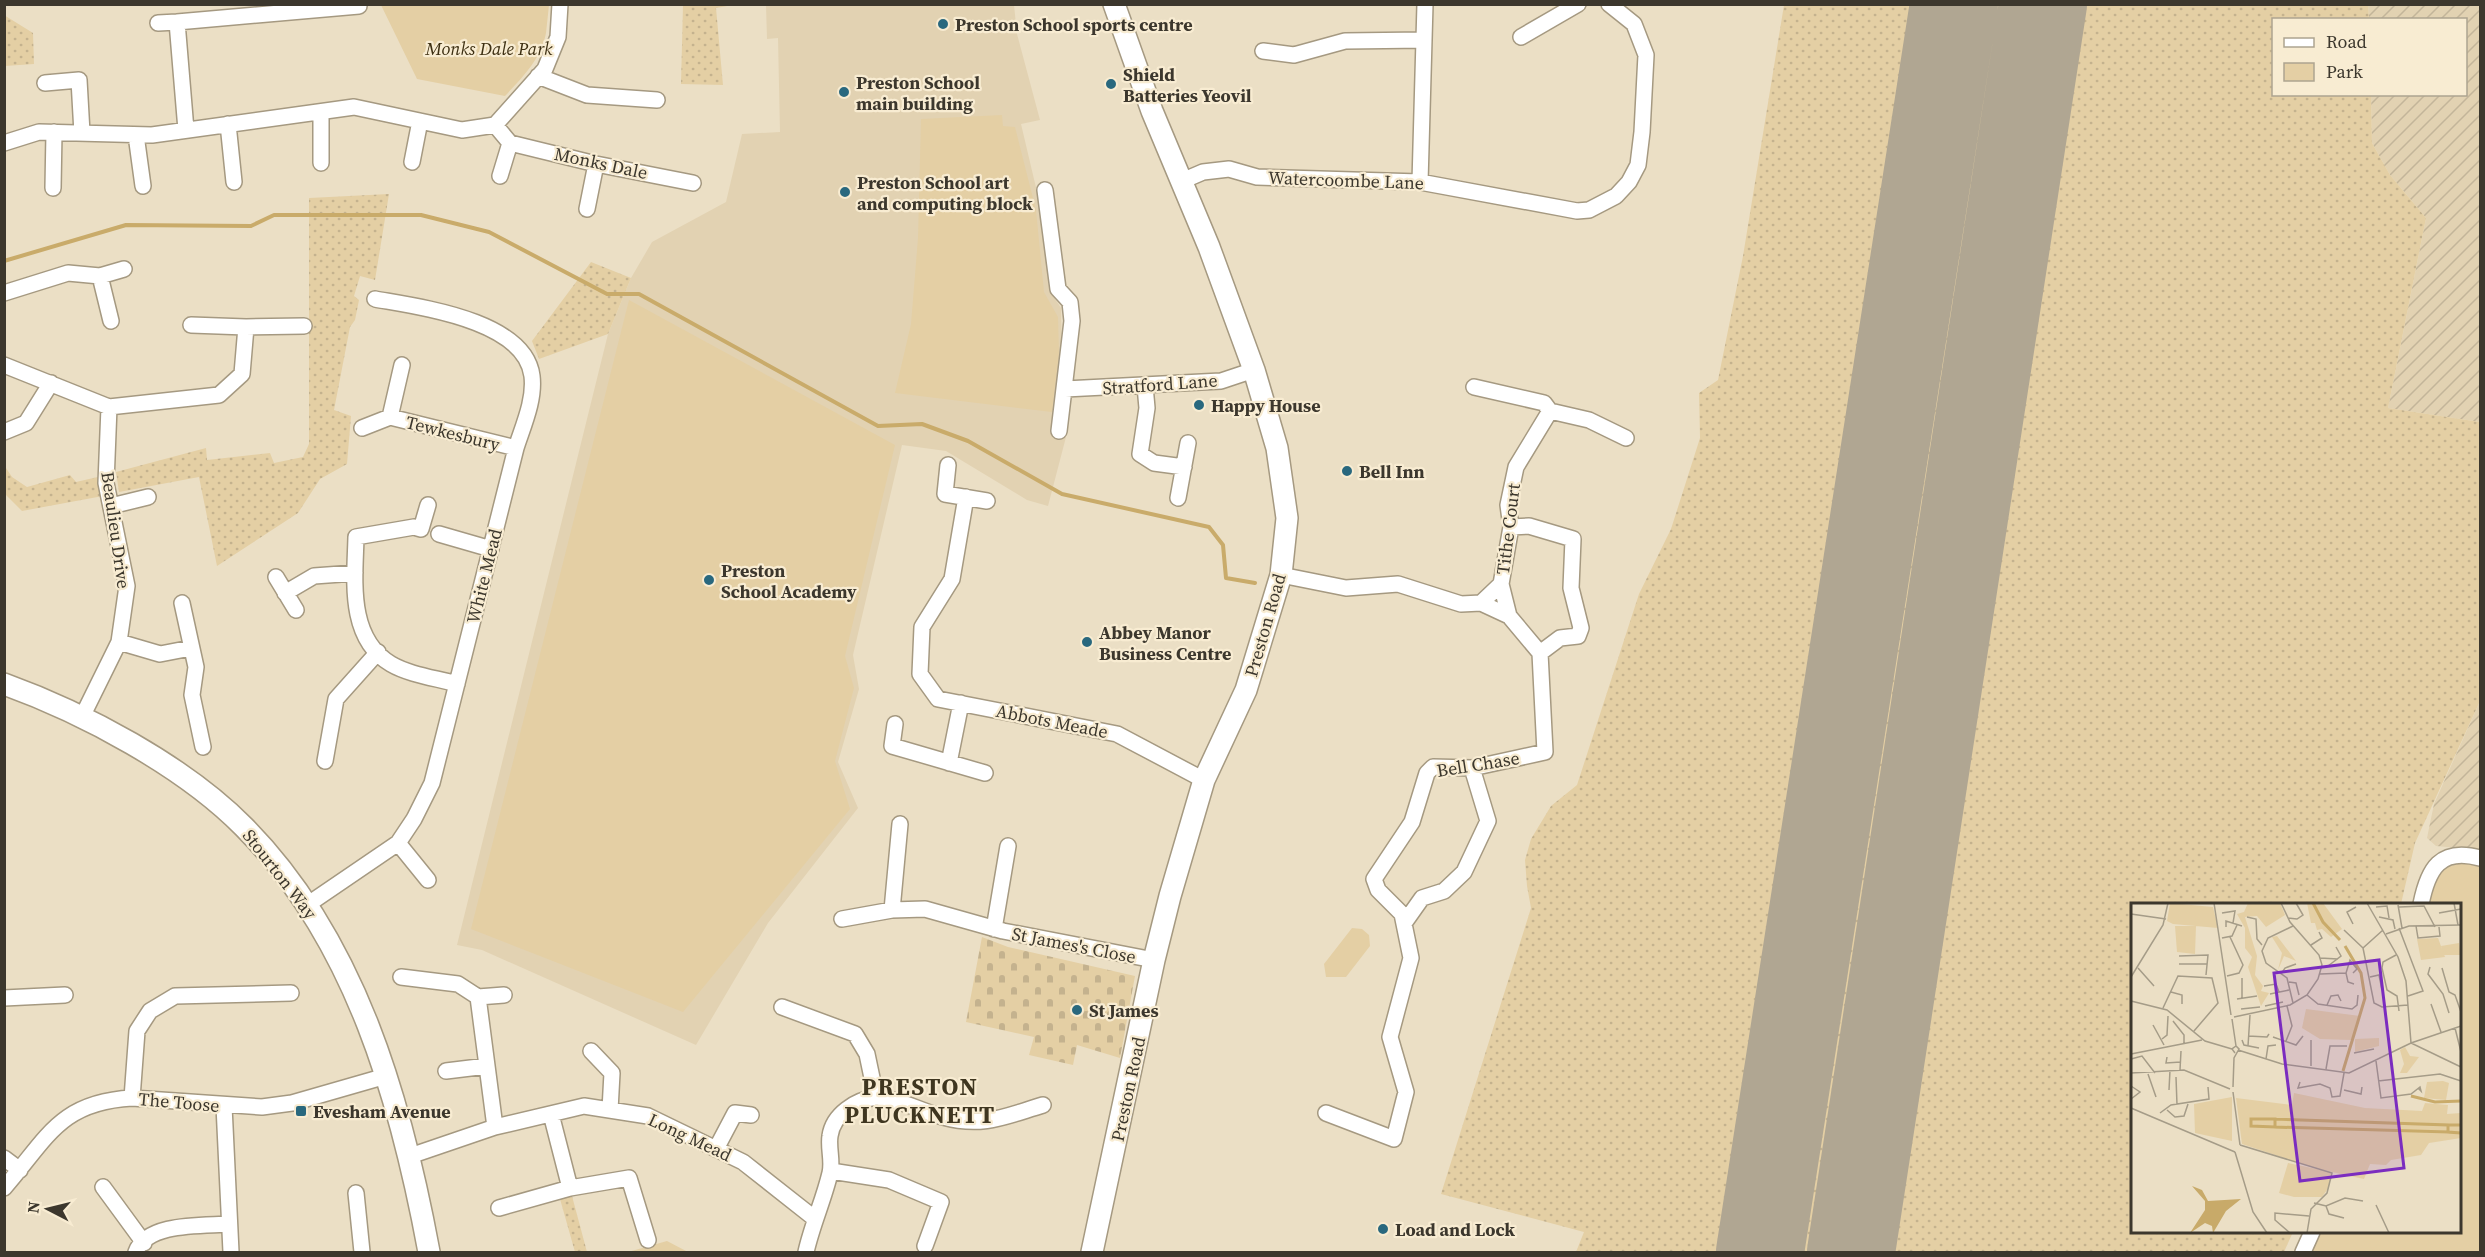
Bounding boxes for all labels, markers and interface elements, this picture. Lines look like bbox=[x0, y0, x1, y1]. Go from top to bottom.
place label: Preston School sports centre bbox=[955, 12, 1193, 37]
marker: Preston School sports centre bbox=[936, 17, 950, 31]
legend bbox=[2272, 18, 2467, 96]
text: Road bbox=[2326, 29, 2367, 54]
park label: Monks Dale Park bbox=[424, 36, 553, 61]
text: Park bbox=[2326, 59, 2363, 84]
place label: Shield Batteries Yeovil bbox=[1123, 62, 1252, 108]
place label: Preston School main building bbox=[856, 70, 980, 116]
marker: Shield Batteries Yeovil bbox=[1104, 77, 1118, 91]
marker: Preston School main building bbox=[837, 85, 851, 99]
street label: Monks Dale bbox=[552, 141, 650, 185]
street label: Watercoombe Lane bbox=[1268, 165, 1424, 195]
place label: Preston School art and computing block bbox=[857, 170, 1033, 216]
marker: Preston School art and computing block bbox=[838, 185, 852, 199]
street label: Stratford Lane bbox=[1102, 368, 1218, 400]
place label: Happy House bbox=[1211, 393, 1321, 418]
marker: Happy House bbox=[1192, 398, 1206, 412]
street label: Tewkesbury bbox=[403, 409, 503, 457]
place label: Bell Inn bbox=[1359, 459, 1425, 484]
marker: Bell Inn bbox=[1340, 464, 1354, 478]
street label: Beaulieu Drive bbox=[95, 470, 137, 590]
street label: Tithe Court bbox=[1490, 482, 1526, 576]
street label: White Mead bbox=[460, 526, 508, 626]
place label: Preston School Academy bbox=[721, 558, 857, 604]
street label: Preston Road bbox=[1238, 570, 1292, 680]
marker: Preston School Academy bbox=[702, 573, 716, 587]
place label: Abbey Manor Business Centre bbox=[1099, 620, 1231, 666]
marker: Abbey Manor Business Centre bbox=[1080, 635, 1094, 649]
street label: Abbots Meade bbox=[994, 698, 1110, 744]
street label: Bell Chase bbox=[1435, 745, 1521, 783]
street label: Stourton Way bbox=[237, 824, 323, 925]
inset map bbox=[2131, 903, 2461, 1233]
street label: St James's Close bbox=[1010, 921, 1138, 969]
place label: St James bbox=[1089, 998, 1159, 1023]
marker: St James bbox=[1070, 1003, 1084, 1017]
street label: Preston Road bbox=[1105, 1034, 1151, 1144]
district label: PRESTON PLUCKNETT bbox=[844, 1070, 996, 1131]
street label: The Toose bbox=[138, 1086, 220, 1118]
place label: Evesham Avenue bbox=[313, 1099, 451, 1124]
marker: Evesham Avenue bbox=[294, 1104, 308, 1118]
street label: Long Mead bbox=[644, 1107, 736, 1167]
north arrow bbox=[18, 1179, 78, 1239]
text: N bbox=[21, 1200, 45, 1214]
place label: Load and Lock bbox=[1395, 1217, 1515, 1242]
marker: Load and Lock bbox=[1376, 1222, 1390, 1236]

